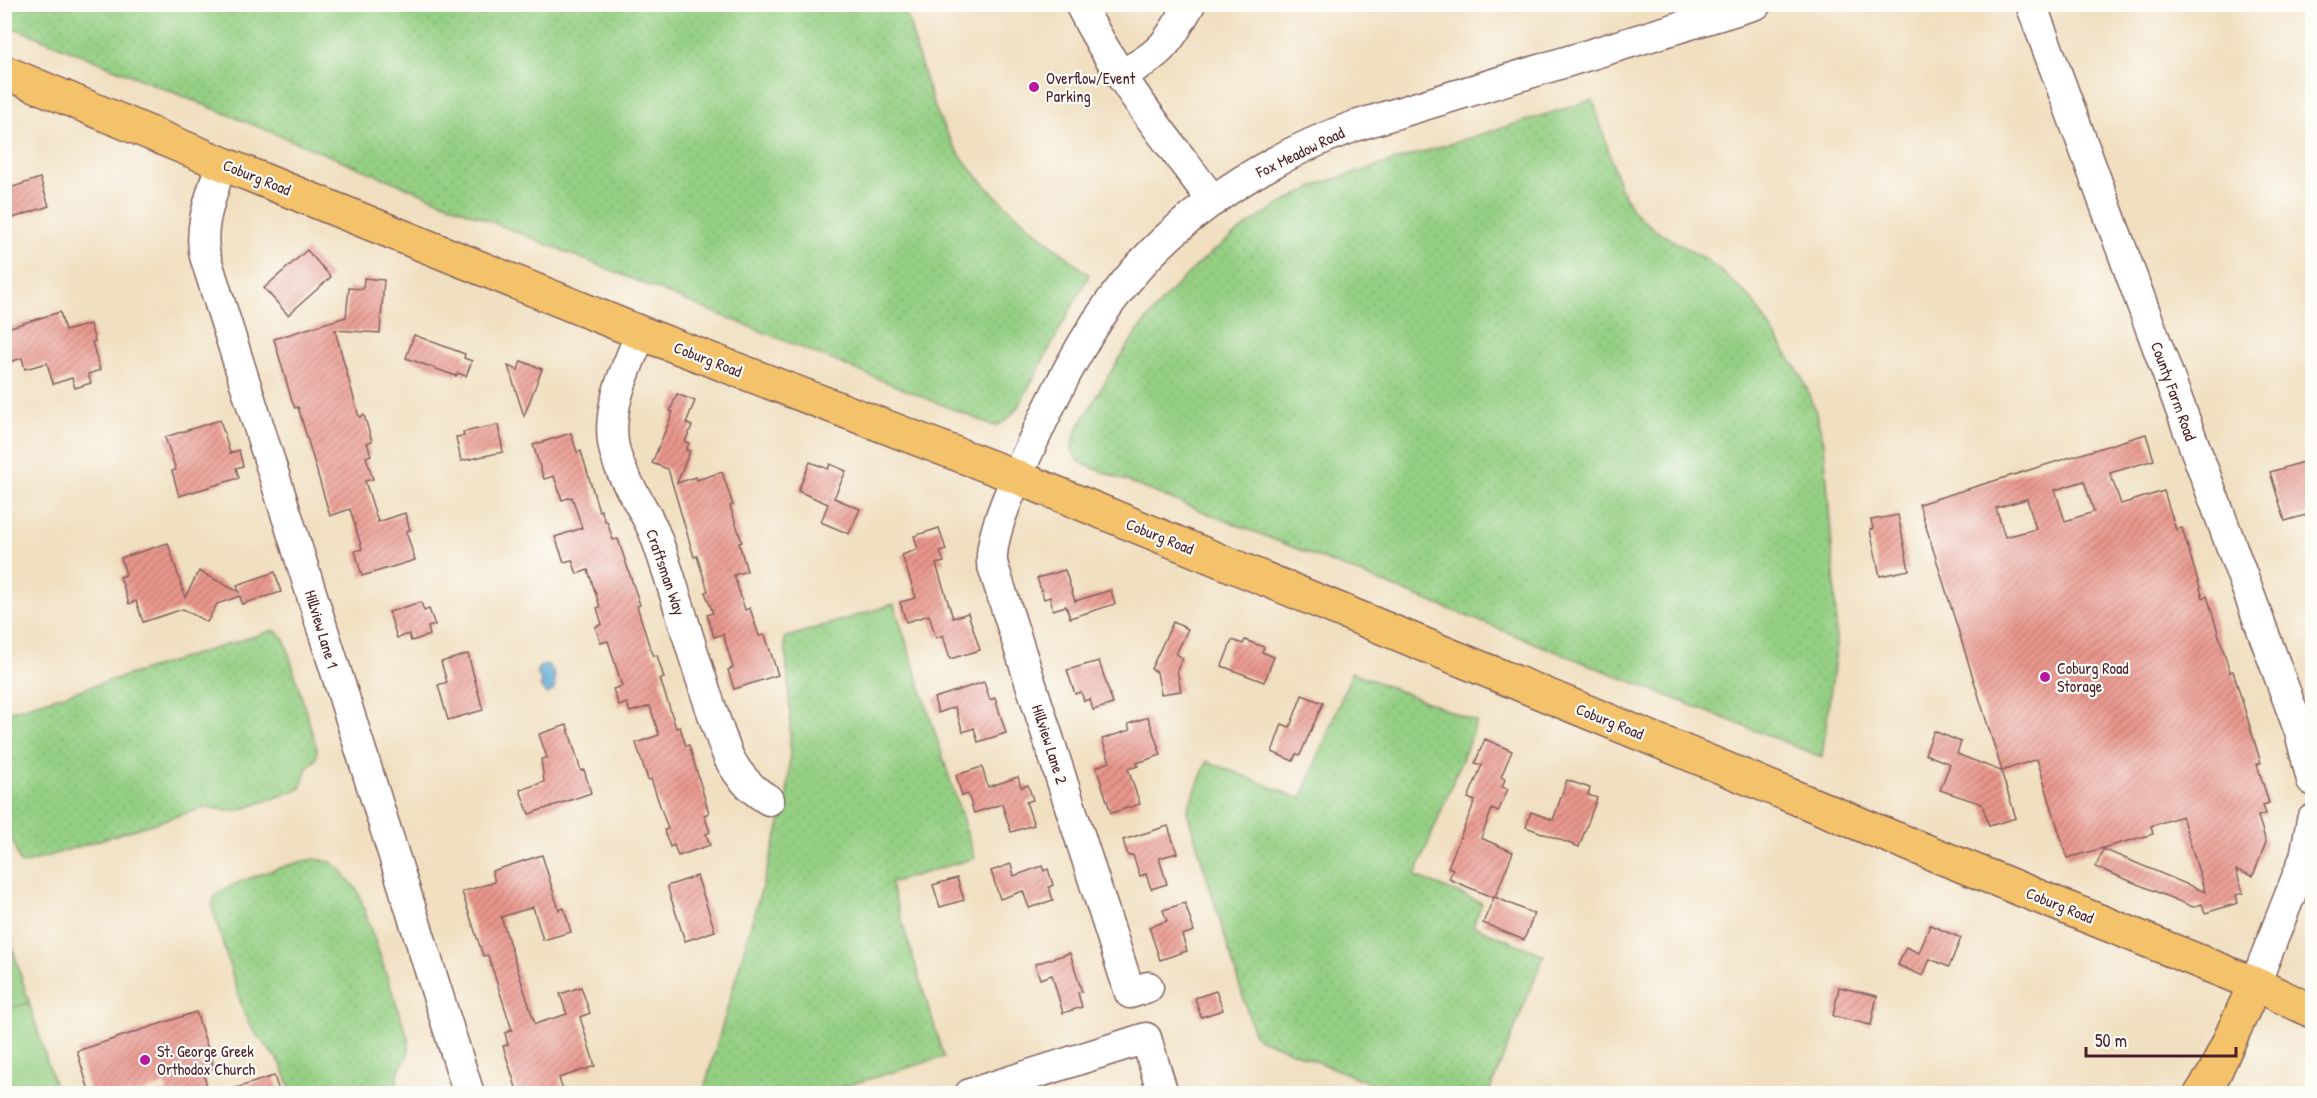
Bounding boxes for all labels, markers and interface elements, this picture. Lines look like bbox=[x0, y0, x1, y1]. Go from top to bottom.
place label: Overflow/Event Parking bbox=[1046, 67, 1136, 107]
marker: Overflow/Event Parking bbox=[1027, 80, 1041, 94]
street label: Fox Meadow Road bbox=[1251, 121, 1348, 183]
street label: Coburg Road bbox=[220, 153, 294, 201]
street label: Coburg Road bbox=[671, 336, 745, 382]
street label: County Farm Road bbox=[2146, 338, 2202, 444]
street label: Coburg Road bbox=[1123, 512, 1197, 560]
street label: Craftsman Way bbox=[641, 526, 691, 618]
street label: Hillview Lane 1 bbox=[300, 587, 344, 671]
place label: Coburg Road Storage bbox=[2057, 657, 2128, 697]
marker: Coburg Road Storage bbox=[2038, 670, 2052, 684]
street label: Coburg Road bbox=[1573, 697, 1647, 745]
street label: Hillview Lane 2 bbox=[1027, 701, 1073, 787]
street label: Coburg Road bbox=[2023, 881, 2097, 929]
scale bar bbox=[2086, 1020, 2236, 1058]
text: 50 m bbox=[2095, 1028, 2127, 1053]
place label: St. George Greek Orthodox Church bbox=[157, 1040, 256, 1080]
marker: St. George Greek Orthodox Church bbox=[138, 1053, 152, 1067]

